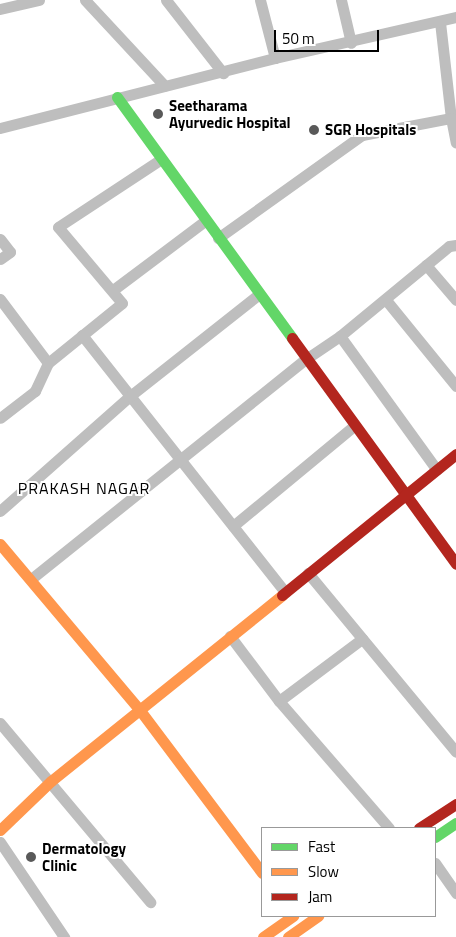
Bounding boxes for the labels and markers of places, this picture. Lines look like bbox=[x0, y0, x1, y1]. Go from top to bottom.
place label: Seetharama Ayurvedic Hospital bbox=[169, 96, 291, 131]
marker: Seetharama Ayurvedic Hospital bbox=[151, 107, 165, 121]
place label: SGR Hospitals bbox=[325, 121, 416, 139]
marker: SGR Hospitals bbox=[307, 123, 321, 137]
place label: Dermatology Clinic bbox=[42, 839, 126, 874]
marker: Dermatology Clinic bbox=[24, 850, 38, 864]

